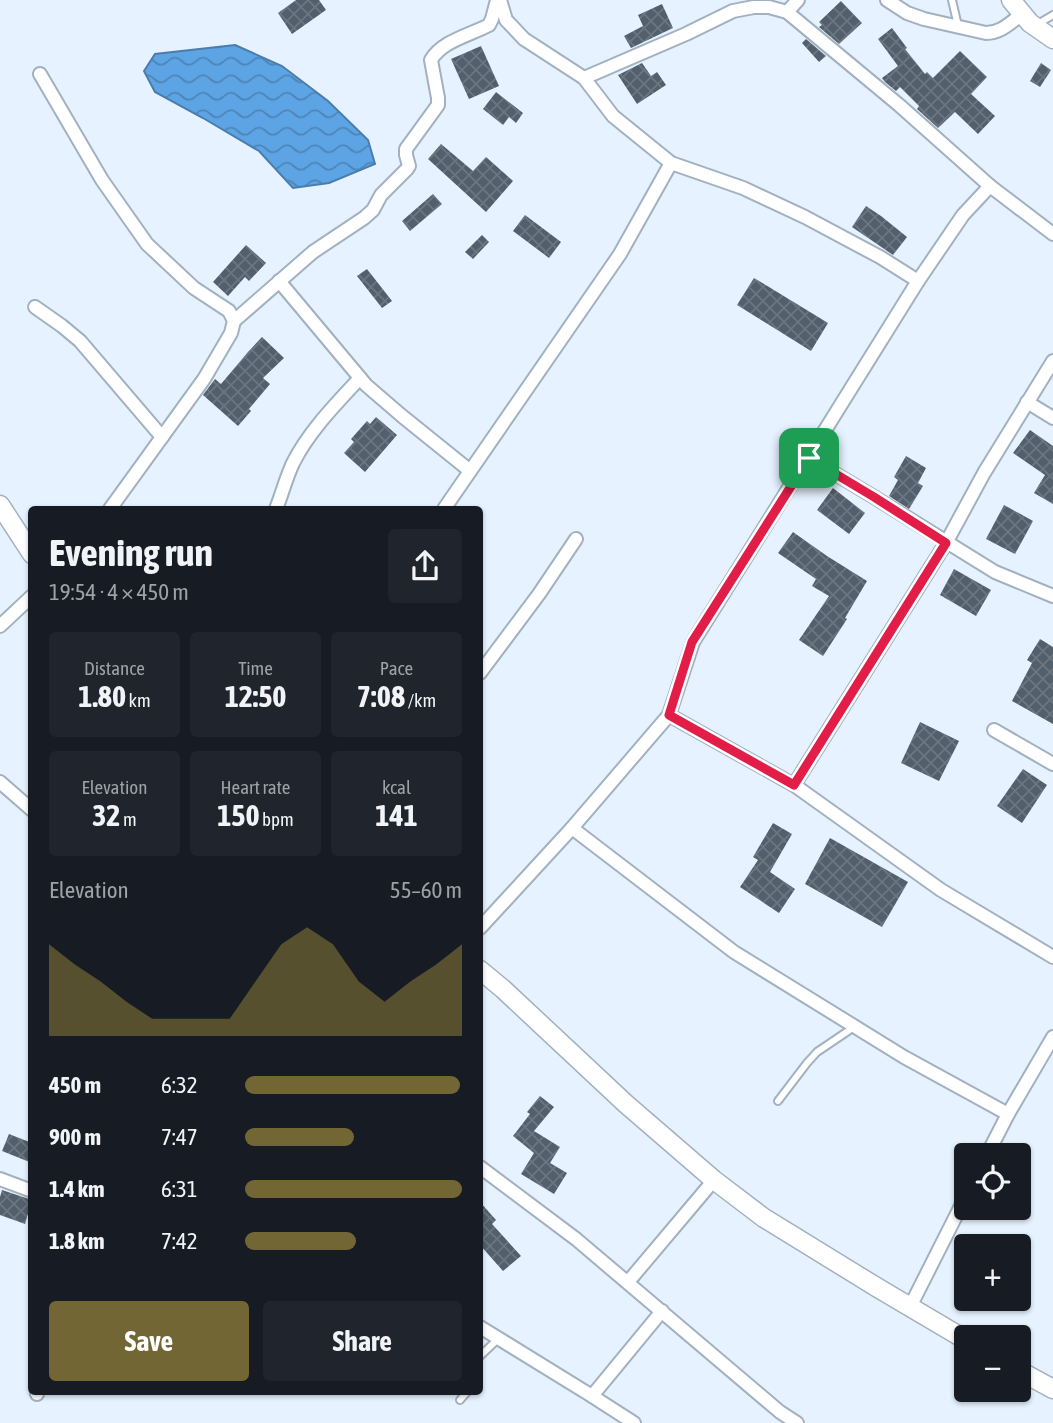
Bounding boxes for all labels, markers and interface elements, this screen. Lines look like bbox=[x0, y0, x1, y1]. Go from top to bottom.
pin bbox=[779, 428, 839, 488]
icon: arrive bbox=[790, 439, 828, 477]
button: share bbox=[388, 529, 462, 603]
text: Evening run bbox=[49, 531, 213, 574]
text: 19:54 · 4 × 450 m bbox=[49, 579, 189, 605]
text: Distance bbox=[84, 657, 145, 679]
text: Time bbox=[238, 657, 273, 679]
text: Pace bbox=[380, 657, 413, 679]
text: 1.80 bbox=[78, 679, 126, 713]
text: 12:50 bbox=[225, 679, 286, 713]
text: 7:08 bbox=[357, 679, 405, 713]
text: km bbox=[126, 689, 151, 711]
text: /km bbox=[405, 689, 436, 711]
text: Elevation bbox=[82, 776, 147, 798]
text: Heart rate bbox=[221, 776, 290, 798]
text: kcal bbox=[382, 776, 411, 798]
text: 32 bbox=[92, 798, 120, 832]
text: 150 bbox=[217, 798, 260, 832]
text: 141 bbox=[375, 798, 418, 832]
text: m bbox=[120, 808, 137, 830]
text: bpm bbox=[260, 808, 294, 830]
text: Elevation bbox=[49, 877, 129, 903]
text: 55–60 m bbox=[390, 877, 462, 903]
text: 450 m bbox=[49, 1072, 101, 1098]
text: 6:32 bbox=[161, 1072, 198, 1098]
text: 900 m bbox=[49, 1124, 101, 1150]
text: 7:47 bbox=[161, 1124, 198, 1150]
map controls bbox=[954, 1143, 1031, 1402]
button: locate bbox=[954, 1143, 1031, 1220]
text: 1.4 km bbox=[49, 1176, 105, 1202]
text: 6:31 bbox=[161, 1176, 198, 1202]
text: 1.8 km bbox=[49, 1228, 105, 1254]
text: 7:42 bbox=[161, 1228, 198, 1254]
button: + bbox=[954, 1234, 1031, 1311]
button: Save bbox=[49, 1301, 249, 1381]
button: Share bbox=[263, 1301, 462, 1381]
button: − bbox=[954, 1325, 1031, 1402]

